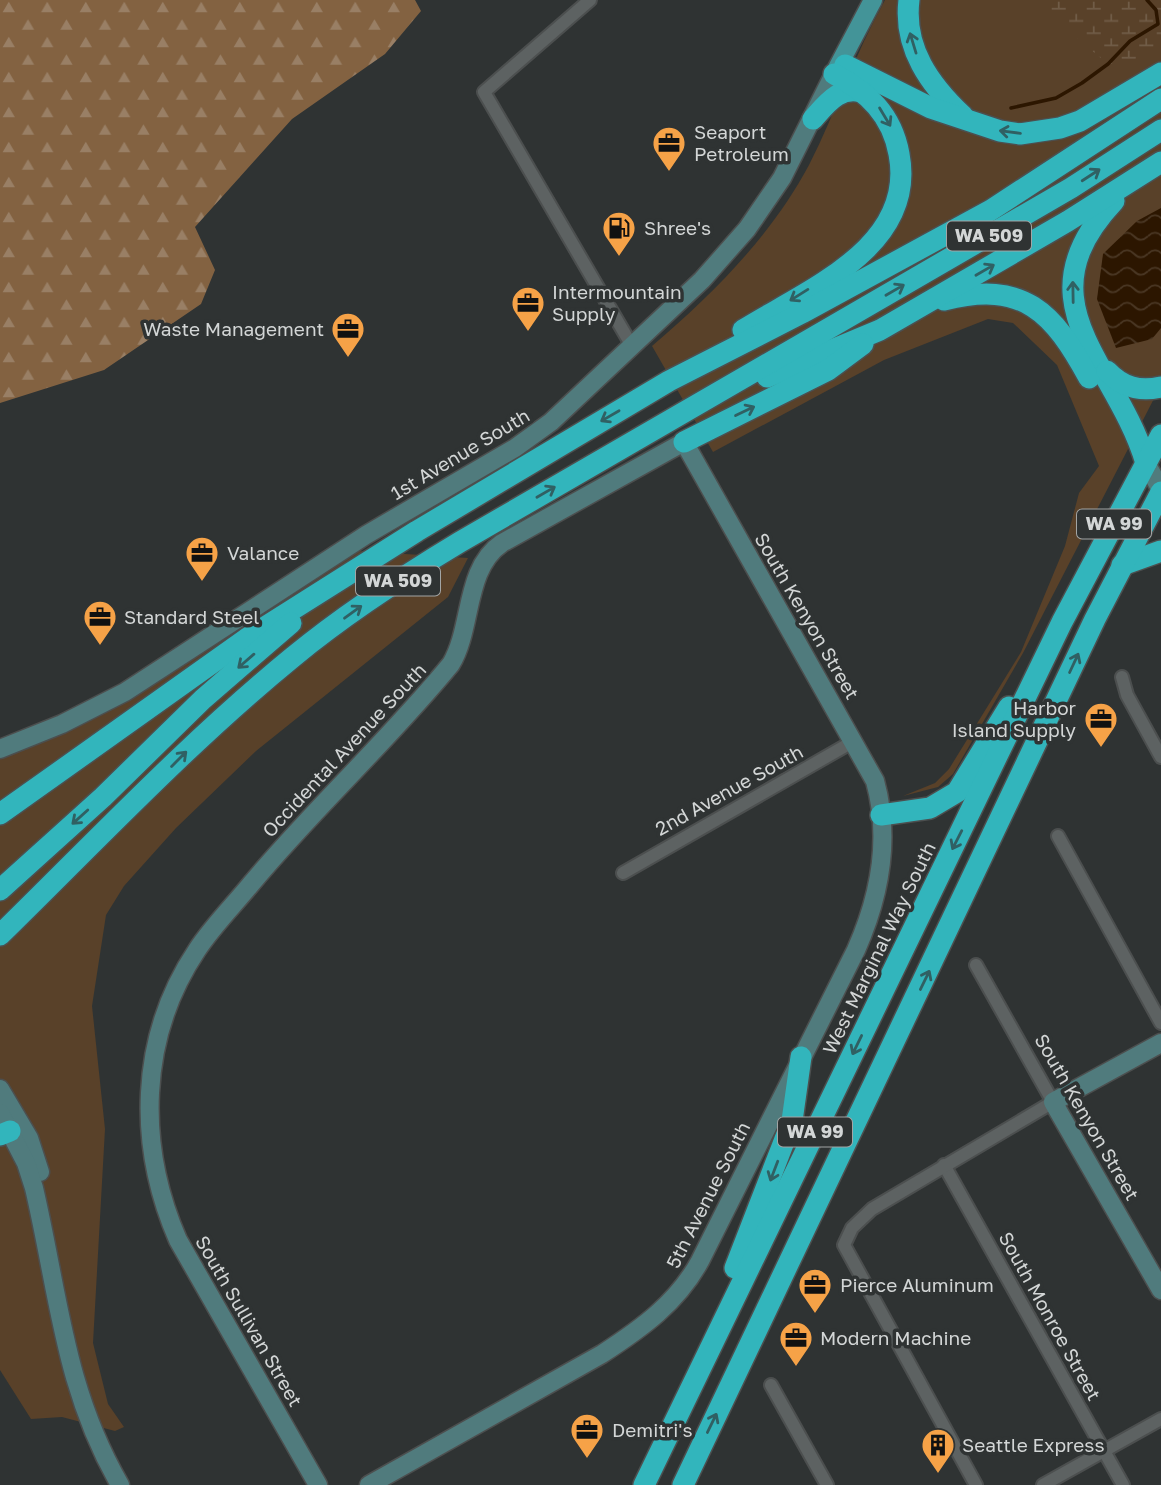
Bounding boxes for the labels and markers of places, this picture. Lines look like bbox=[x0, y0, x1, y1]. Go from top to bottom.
place label: Seaport Petroleum bbox=[694, 120, 789, 165]
office icon: Seaport Petroleum bbox=[650, 124, 688, 173]
fuel station icon: Shree's bbox=[600, 209, 638, 258]
place label: Shree's bbox=[644, 216, 711, 239]
place label: Intermountain Supply bbox=[552, 280, 682, 325]
office icon: Intermountain Supply bbox=[509, 284, 547, 333]
office icon: Waste Management bbox=[329, 310, 367, 359]
place label: Waste Management bbox=[143, 317, 324, 340]
office icon: Valance bbox=[183, 534, 221, 583]
place label: Valance bbox=[227, 541, 299, 564]
office icon: Standard Steel bbox=[81, 598, 119, 647]
place label: Standard Steel bbox=[124, 605, 259, 628]
place label: Harbor Island Supply bbox=[952, 696, 1077, 741]
office icon: Harbor Island Supply bbox=[1082, 700, 1120, 749]
office icon: Pierce Aluminum bbox=[796, 1266, 834, 1315]
place label: Pierce Aluminum bbox=[840, 1273, 994, 1296]
office icon: Modern Machine bbox=[777, 1319, 815, 1368]
place label: Modern Machine bbox=[820, 1326, 971, 1349]
office icon: Demitri's bbox=[568, 1411, 606, 1460]
place label: Demitri's bbox=[612, 1418, 693, 1441]
building icon: Seattle Express bbox=[919, 1426, 957, 1475]
place label: Seattle Express bbox=[962, 1433, 1105, 1456]

